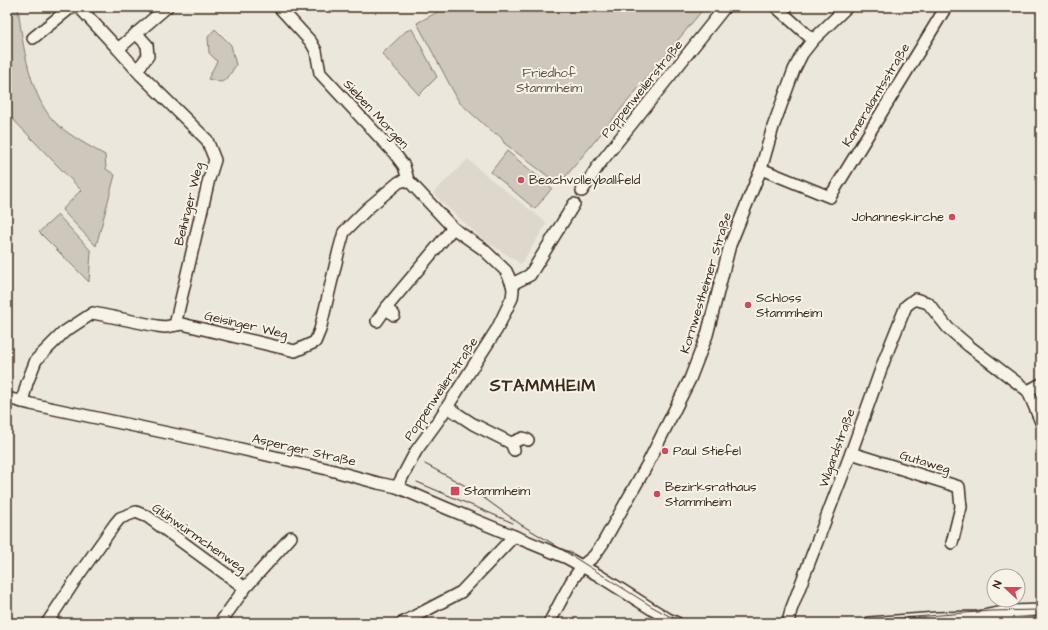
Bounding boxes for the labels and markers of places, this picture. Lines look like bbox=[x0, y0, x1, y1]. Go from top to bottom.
place label: Beachvolleyballfeld bbox=[529, 171, 641, 190]
marker: Beachvolleyballfeld bbox=[516, 175, 526, 185]
place label: Johanneskirche bbox=[851, 208, 944, 226]
marker: Johanneskirche bbox=[947, 212, 957, 222]
place label: Schloss Stammheim bbox=[756, 289, 823, 322]
marker: Schloss Stammheim bbox=[743, 300, 753, 310]
place label: Paul Stiefel bbox=[673, 442, 741, 460]
marker: Paul Stiefel bbox=[660, 446, 670, 456]
place label: Bezirksrathaus Stammheim bbox=[665, 478, 757, 511]
place label: Stammheim bbox=[464, 482, 531, 500]
marker: Stammheim bbox=[449, 485, 461, 497]
marker: Bezirksrathaus Stammheim bbox=[652, 489, 662, 499]

